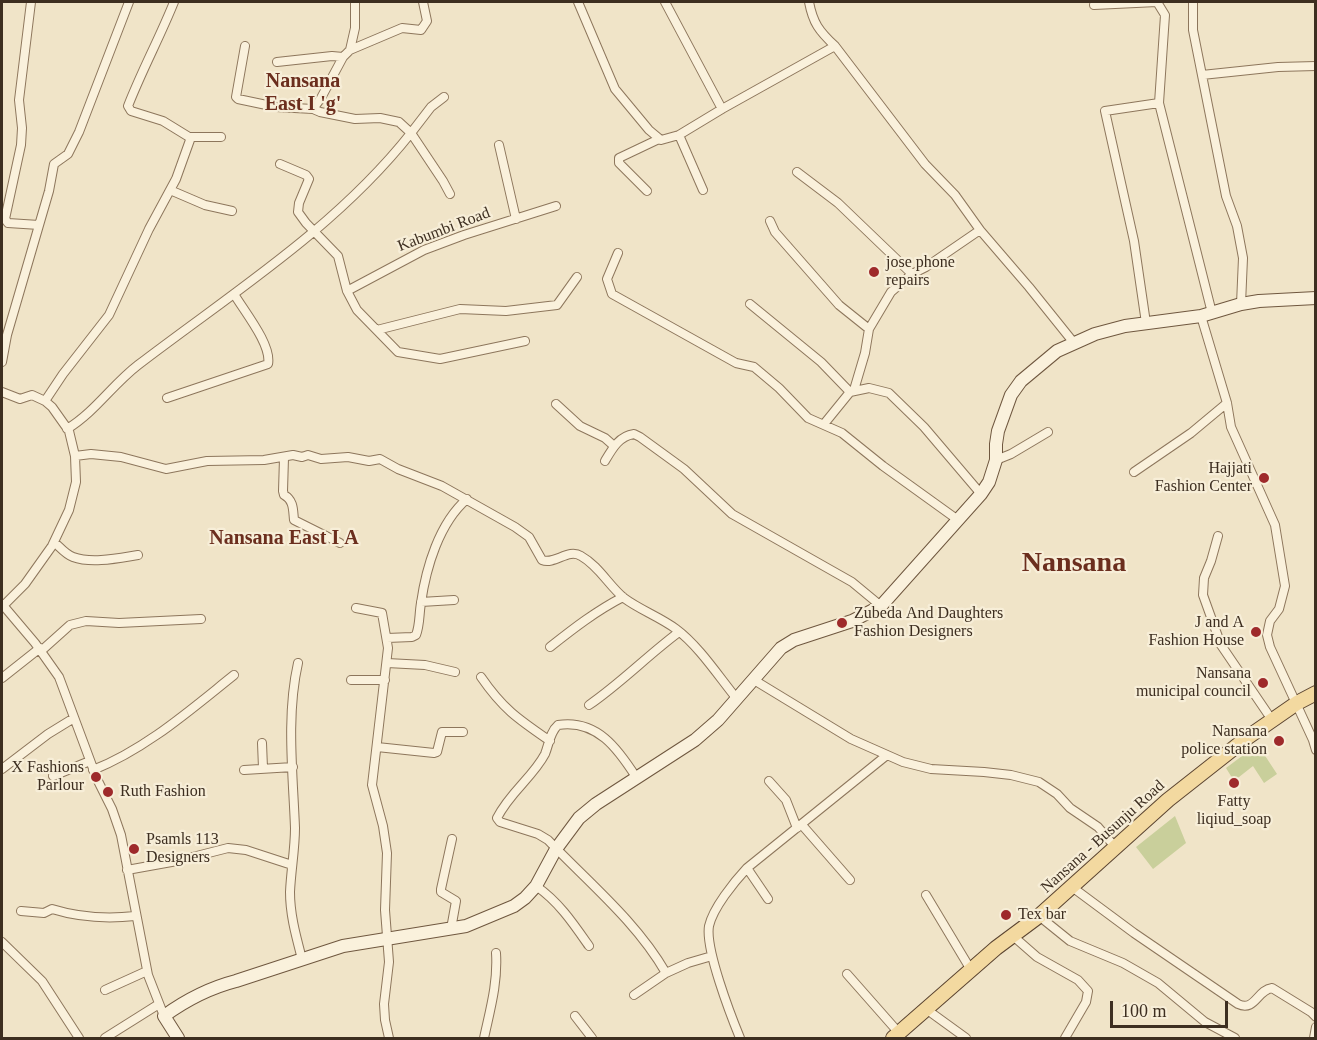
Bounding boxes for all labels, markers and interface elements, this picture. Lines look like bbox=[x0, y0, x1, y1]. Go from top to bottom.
district label: Nansana East I 'g' bbox=[265, 70, 341, 117]
street label: Kabumbi Road bbox=[395, 204, 493, 256]
place label: jose phone repairs bbox=[886, 253, 955, 291]
marker: jose phone repairs bbox=[867, 265, 881, 279]
place label: Hajjati Fashion Center bbox=[1155, 459, 1252, 497]
marker: Hajjati Fashion Center bbox=[1257, 471, 1271, 485]
district label: Nansana East I A bbox=[209, 527, 359, 551]
district label: Nansana bbox=[1022, 547, 1126, 581]
place label: Zubeda And Daughters Fashion Designers bbox=[854, 604, 1003, 642]
place label: J and A Fashion House bbox=[1148, 613, 1244, 651]
marker: Zubeda And Daughters Fashion Designers bbox=[835, 616, 849, 630]
marker: J and A Fashion House bbox=[1249, 625, 1263, 639]
place label: Nansana municipal council bbox=[1136, 664, 1251, 702]
marker: Nansana municipal council bbox=[1256, 676, 1270, 690]
place label: Nansana police station bbox=[1181, 722, 1267, 760]
marker: Nansana police station bbox=[1272, 734, 1286, 748]
place label: X Fashions Parlour bbox=[12, 758, 84, 796]
marker: X Fashions Parlour bbox=[89, 770, 103, 784]
street label: Nansana - Busunju Road bbox=[1037, 776, 1169, 898]
marker: Fatty liqiud_soap bbox=[1227, 776, 1241, 790]
place label: Ruth Fashion bbox=[120, 782, 206, 802]
marker: Ruth Fashion bbox=[101, 785, 115, 799]
place label: Fatty liqiud_soap bbox=[1197, 792, 1271, 830]
place label: Psamls 113 Designers bbox=[146, 830, 219, 868]
marker: Psamls 113 Designers bbox=[127, 842, 141, 856]
place label: Tex bar bbox=[1018, 905, 1066, 925]
marker: Tex bar bbox=[999, 908, 1013, 922]
scale bar bbox=[1113, 989, 1232, 1027]
text: 100 m bbox=[1121, 1001, 1167, 1021]

